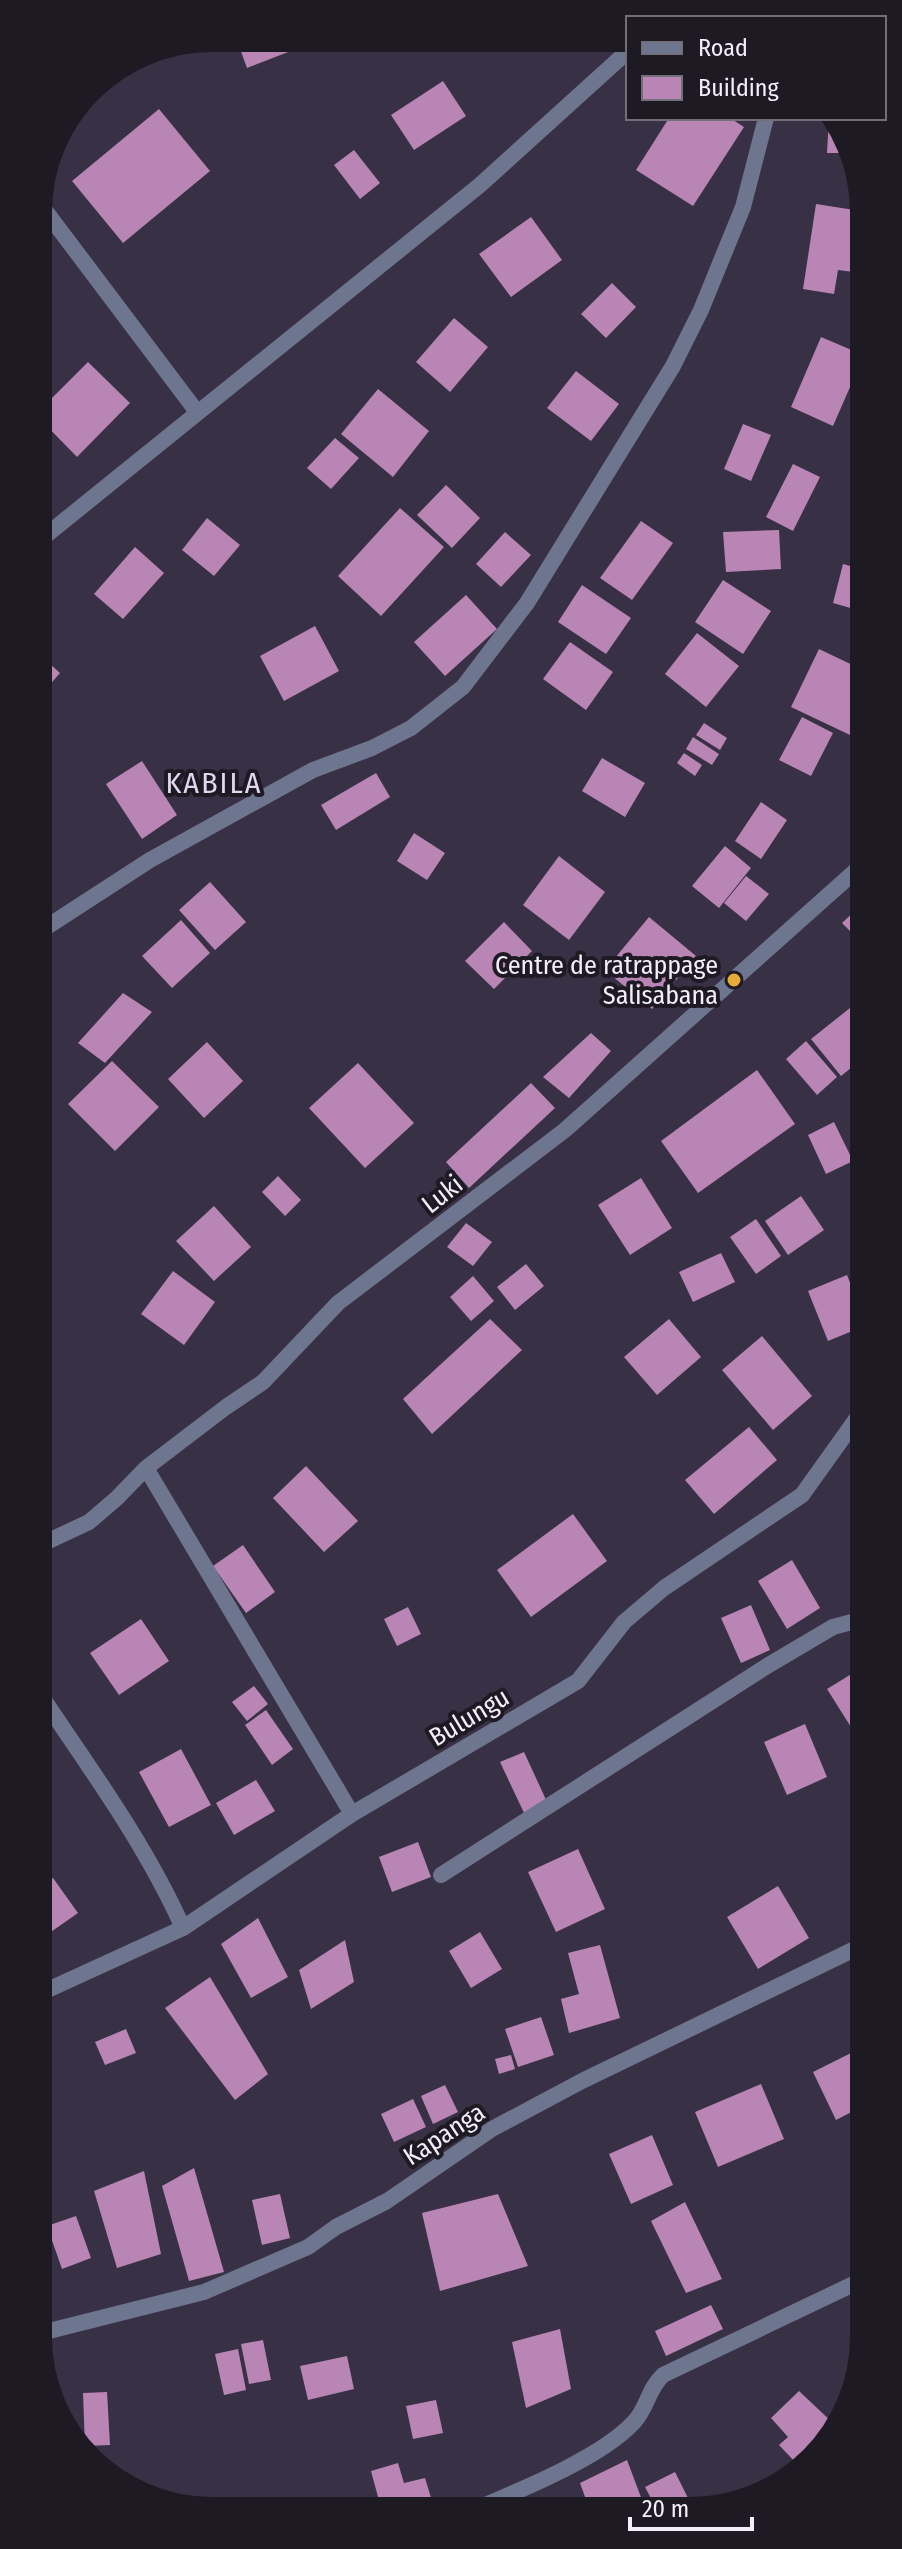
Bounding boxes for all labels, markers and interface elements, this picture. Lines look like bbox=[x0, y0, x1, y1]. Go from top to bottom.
legend bbox=[626, 16, 886, 120]
text: Road bbox=[698, 34, 748, 62]
text: Building bbox=[698, 74, 780, 102]
district label: KABILA bbox=[166, 765, 263, 801]
place label: Centre de ratrappage Salisabana bbox=[495, 950, 718, 1011]
marker: Centre de ratrappage Salisabana bbox=[725, 971, 743, 989]
street label: Luki bbox=[416, 1169, 469, 1220]
street label: Bulungu bbox=[424, 1682, 515, 1753]
street label: Kapanga bbox=[398, 2097, 491, 2172]
scale bar bbox=[630, 2481, 752, 2531]
text: 20 m bbox=[642, 2495, 689, 2523]

